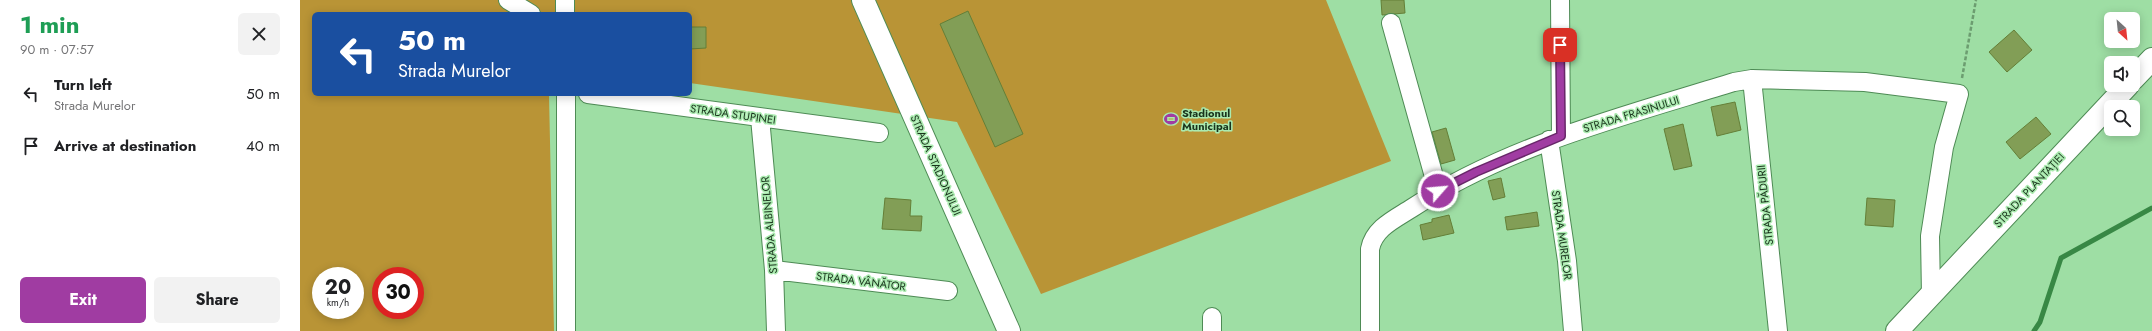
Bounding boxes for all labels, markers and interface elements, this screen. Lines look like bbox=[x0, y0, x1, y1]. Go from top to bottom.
text: 1 min bbox=[20, 7, 80, 42]
north arrow bbox=[2104, 12, 2140, 48]
map controls bbox=[2104, 12, 2140, 136]
button: close bbox=[238, 13, 280, 55]
text: 50 m bbox=[398, 20, 466, 61]
icon: left bbox=[332, 28, 384, 80]
pin bbox=[1543, 28, 1577, 62]
icon: arrive bbox=[1549, 34, 1571, 56]
text: 90 m · 07:57 bbox=[20, 40, 94, 59]
button: sound bbox=[2104, 56, 2140, 92]
text: Strada Murelor bbox=[398, 58, 511, 84]
text: Turn left bbox=[54, 74, 112, 96]
icon: left bbox=[20, 83, 42, 105]
text: 50 m bbox=[246, 83, 280, 105]
street label: STRADA FRASINULUI bbox=[1581, 92, 1681, 136]
text: Strada Murelor bbox=[54, 96, 135, 115]
street label: STRADA STUPINEI bbox=[689, 100, 777, 128]
button: search bbox=[2104, 100, 2140, 136]
place label: Stadionul Municipal bbox=[1182, 105, 1232, 134]
sports icon: Stadionul Municipal bbox=[1163, 111, 1179, 127]
street label: STRADA STADIONULUI bbox=[907, 112, 965, 218]
icon: arrive bbox=[20, 135, 42, 157]
text: Arrive at destination bbox=[54, 135, 196, 157]
text: 40 m bbox=[246, 135, 280, 157]
street label: STRADA PLANTAȚIEI bbox=[1990, 149, 2068, 231]
street label: STRADA PĂDURII bbox=[1753, 164, 1777, 246]
position arrow bbox=[1417, 170, 1459, 212]
street label: STRADA ALBINELOR bbox=[757, 175, 781, 274]
street label: STRADA MURELOR bbox=[1548, 189, 1576, 281]
speed limit sign: 30 bbox=[372, 267, 424, 319]
street label: STRADA VÂNĂTOR bbox=[815, 268, 908, 295]
text: 20 bbox=[325, 273, 351, 302]
button: Exit bbox=[20, 277, 146, 323]
button: Share bbox=[154, 277, 280, 323]
text: km/h bbox=[327, 295, 349, 310]

